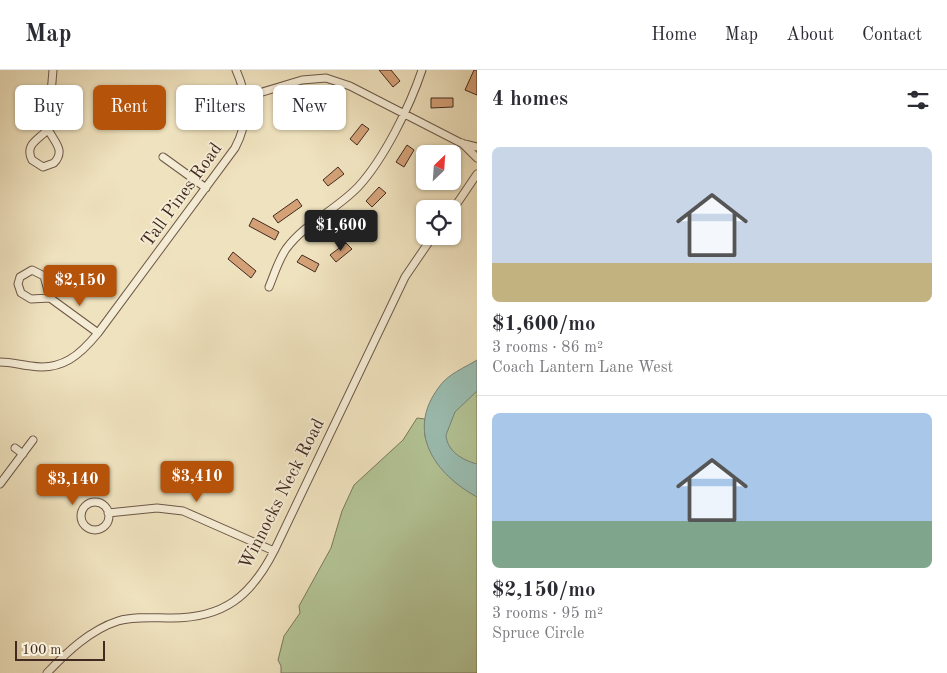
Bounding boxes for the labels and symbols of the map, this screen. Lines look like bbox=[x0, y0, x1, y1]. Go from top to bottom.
street label: Tall Pines Road bbox=[138, 140, 226, 250]
north arrow bbox=[416, 145, 461, 190]
pin: $1,600 bbox=[300, 210, 382, 252]
pin: $2,150 bbox=[39, 264, 121, 307]
street label: Winnocks Neck Road bbox=[236, 416, 328, 572]
pin: $3,410 bbox=[156, 460, 238, 503]
pin: $3,140 bbox=[32, 464, 114, 506]
scale bar bbox=[15, 638, 105, 661]

